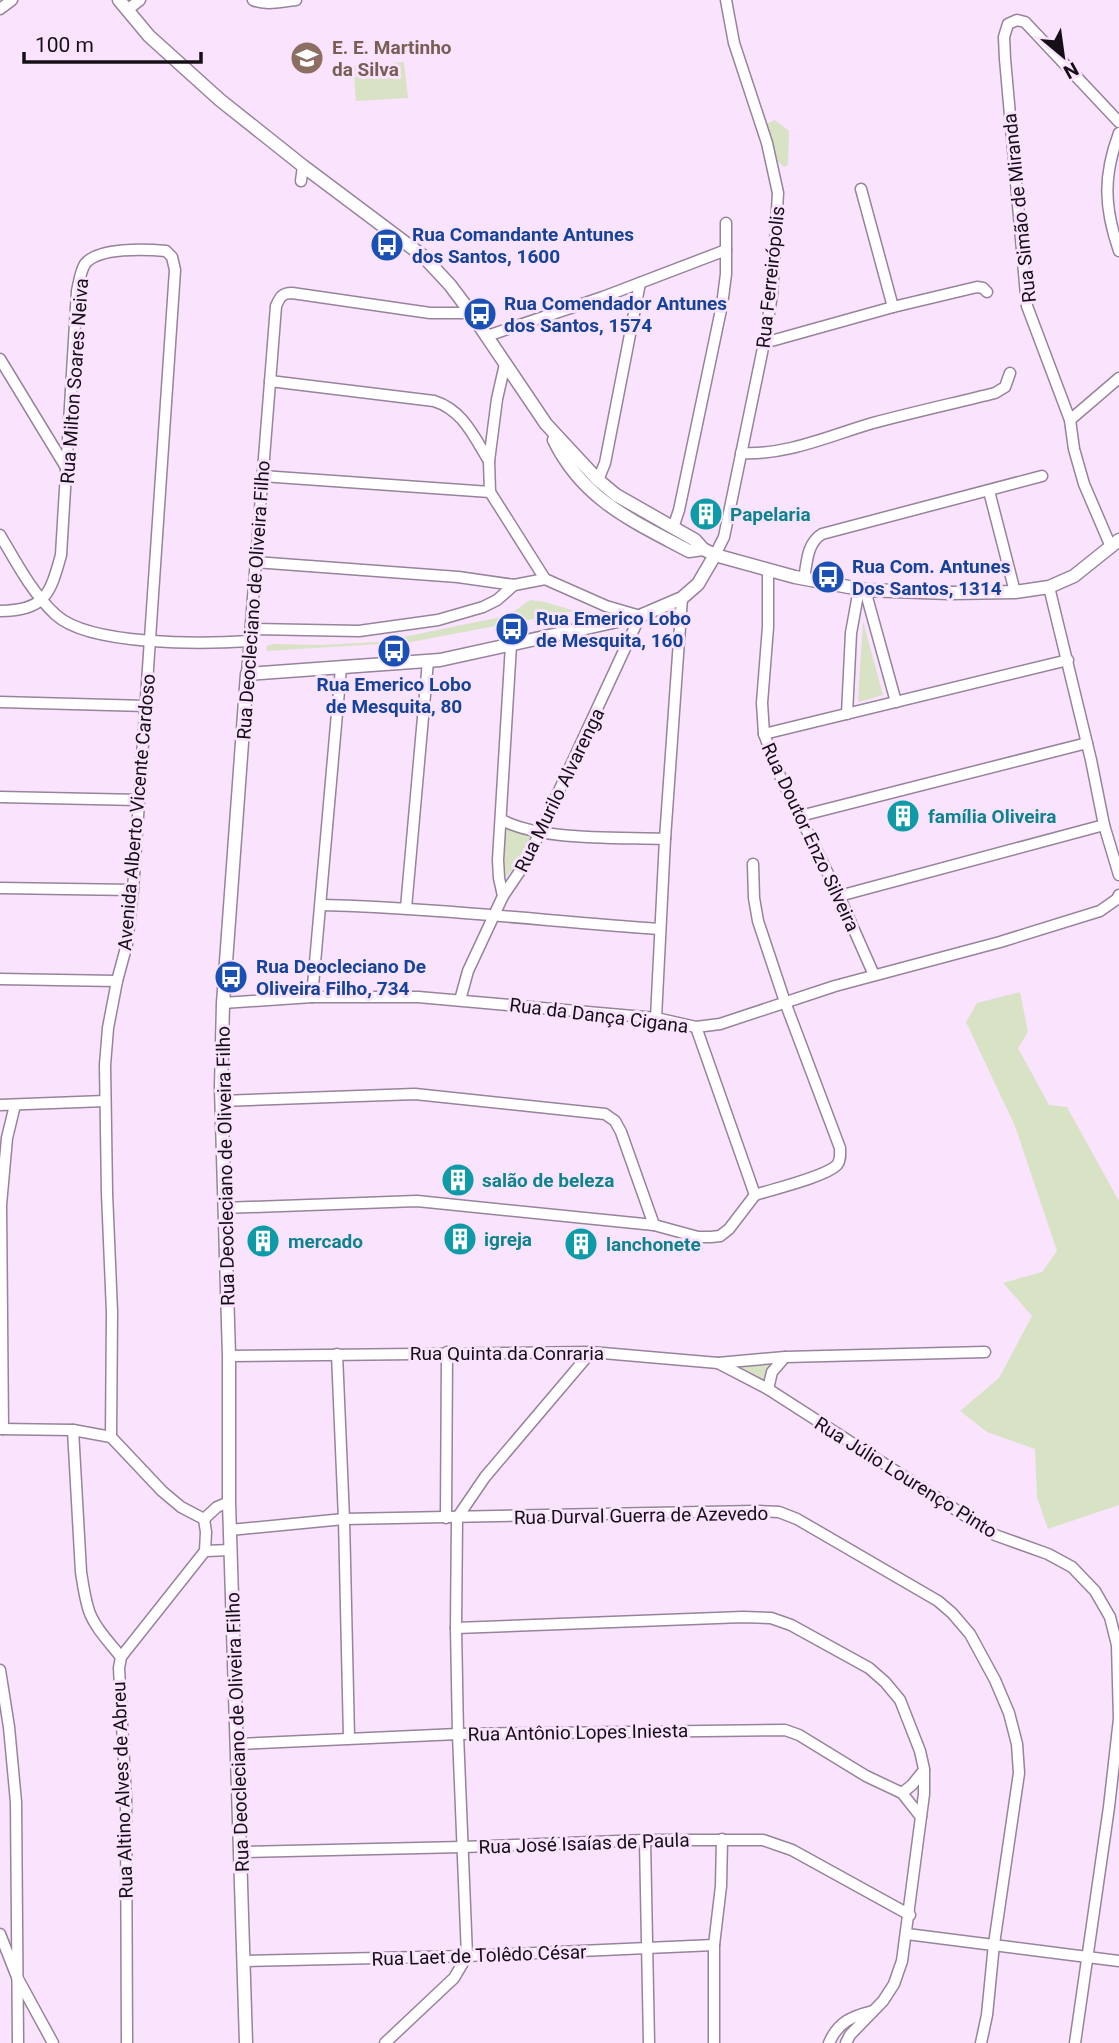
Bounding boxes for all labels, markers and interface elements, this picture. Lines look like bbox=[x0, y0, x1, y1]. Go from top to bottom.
scale bar bbox=[24, 21, 201, 65]
north arrow bbox=[1028, 21, 1098, 91]
text: 100 m bbox=[35, 33, 94, 57]
place label: E. E. Martinho da Silva bbox=[332, 36, 452, 81]
school or university icon: E. E. Martinho da Silva bbox=[288, 39, 326, 77]
text: N bbox=[1060, 57, 1082, 84]
street label: Rua Simão de Miranda bbox=[998, 112, 1041, 304]
street label: Rua Ferreirópolis bbox=[752, 205, 789, 349]
place label: Rua Comandante Antunes dos Santos, 1600 bbox=[412, 223, 634, 268]
bus stop icon: Rua Comandante Antunes dos Santos, 1600 bbox=[368, 226, 406, 264]
street label: Rua Milton Soares Neiva bbox=[56, 277, 93, 485]
place label: Rua Comendador Antunes dos Santos, 1574 bbox=[504, 292, 727, 337]
bus stop icon: Rua Comendador Antunes dos Santos, 1574 bbox=[461, 295, 499, 333]
street label: Rua Deocleciano de Oliveira Filho bbox=[232, 460, 275, 740]
building icon: Papelaria bbox=[687, 495, 725, 533]
place label: Papelaria bbox=[730, 503, 811, 526]
place label: Rua Com. Antunes Dos Santos, 1314 bbox=[852, 555, 1011, 600]
bus stop icon: Rua Com. Antunes Dos Santos, 1314 bbox=[809, 558, 847, 596]
place label: Rua Emerico Lobo de Mesquita, 160 bbox=[536, 607, 691, 652]
bus stop icon: Rua Emerico Lobo de Mesquita, 160 bbox=[493, 610, 531, 648]
bus stop icon: Rua Emerico Lobo de Mesquita, 80 bbox=[375, 632, 413, 670]
street label: Avenida Alberto Vicente Cardoso bbox=[113, 673, 160, 951]
place label: Rua Emerico Lobo de Mesquita, 80 bbox=[317, 673, 472, 718]
street label: Rua Murilo Alvarenga bbox=[510, 704, 609, 876]
street label: Rua Doutor Enzo Silveira bbox=[757, 739, 864, 935]
building icon: família Oliveira bbox=[884, 797, 922, 835]
place label: família Oliveira bbox=[928, 805, 1056, 828]
place label: Rua Deocleciano De Oliveira Filho, 734 bbox=[256, 955, 426, 1000]
bus stop icon: Rua Deocleciano De Oliveira Filho, 734 bbox=[212, 958, 250, 996]
street label: Rua da Dança Cigana bbox=[508, 993, 690, 1038]
street label: Rua Deocleciano de Oliveira Filho bbox=[212, 1026, 239, 1306]
building icon: salão de beleza bbox=[439, 1161, 477, 1199]
place label: salão de beleza bbox=[482, 1169, 614, 1192]
building icon: igreja bbox=[441, 1220, 479, 1258]
building icon: mercado bbox=[244, 1222, 282, 1260]
building icon: lanchonete bbox=[562, 1225, 600, 1263]
place label: igreja bbox=[484, 1228, 532, 1251]
place label: mercado bbox=[288, 1230, 363, 1253]
place label: lanchonete bbox=[606, 1233, 701, 1256]
street label: Rua Quinta da Conraria bbox=[410, 1342, 604, 1365]
street label: Rua Júlio Lourenço Pinto bbox=[810, 1412, 1001, 1543]
street label: Rua Durval Guerra de Azevedo bbox=[514, 1502, 768, 1529]
street label: Rua Deocleciano de Oliveira Filho bbox=[221, 1592, 254, 1872]
street label: Rua Altino Alves de Abreu bbox=[107, 1681, 138, 1899]
street label: Rua Antônio Lopes Iniesta bbox=[467, 1719, 689, 1746]
street label: Rua José Isaías de Paula bbox=[478, 1828, 690, 1859]
street label: Rua Laet de Tolêdo César bbox=[371, 1940, 587, 1971]

